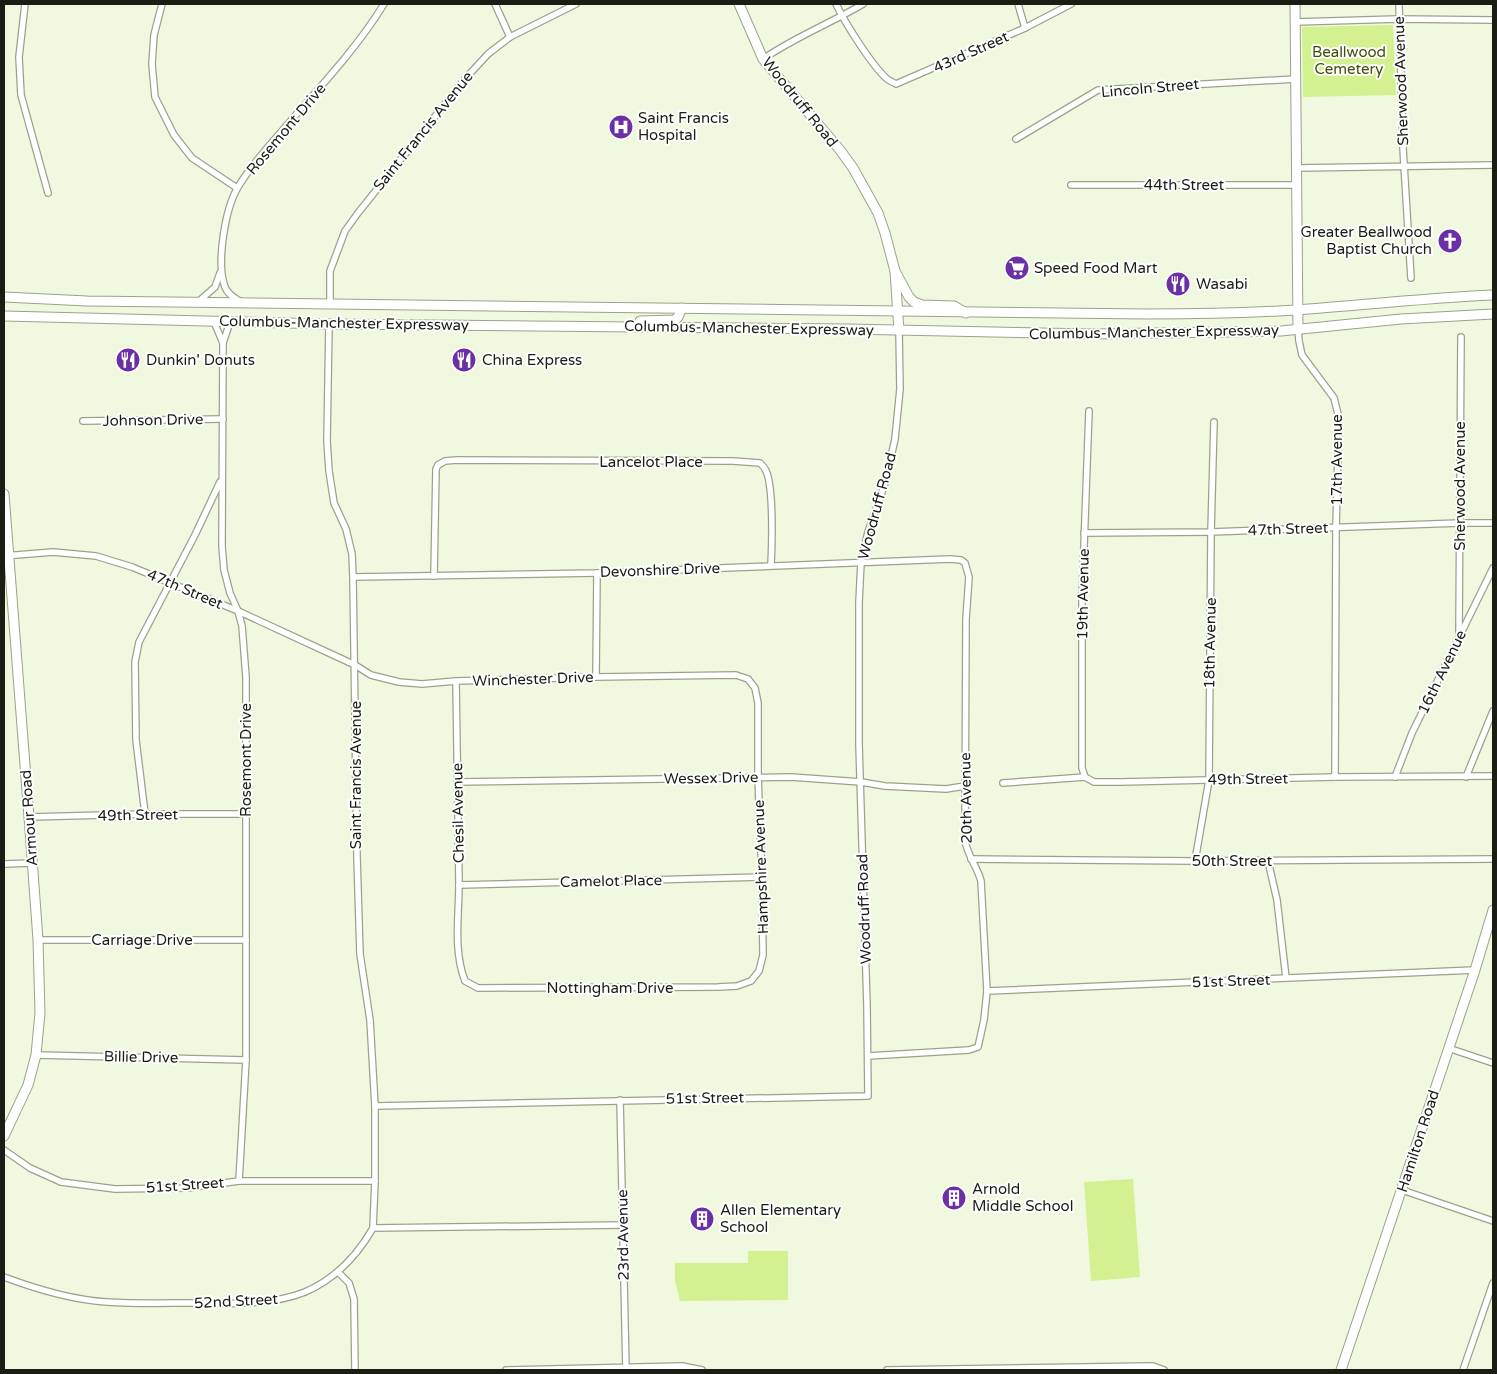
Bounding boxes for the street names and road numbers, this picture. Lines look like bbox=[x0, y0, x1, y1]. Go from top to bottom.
street label: Sherwood Avenue bbox=[1390, 16, 1412, 146]
street label: 43rd Street bbox=[931, 27, 1012, 77]
street label: Woodruff Road bbox=[758, 53, 842, 151]
street label: Saint Francis Avenue bbox=[369, 68, 477, 194]
street label: Lincoln Street bbox=[1100, 75, 1200, 101]
street label: Rosemont Drive bbox=[242, 80, 330, 178]
street label: 44th Street bbox=[1144, 176, 1225, 194]
street label: Columbus-Manchester Expressway bbox=[219, 312, 469, 334]
street label: Columbus-Manchester Expressway bbox=[624, 317, 874, 339]
street label: Columbus-Manchester Expressway bbox=[1029, 321, 1279, 343]
street label: Johnson Drive bbox=[103, 410, 203, 430]
street label: 17th Avenue bbox=[1328, 414, 1346, 506]
street label: Sherwood Avenue bbox=[1451, 421, 1469, 551]
street label: Woodruff Road bbox=[854, 450, 900, 562]
street label: Lancelot Place bbox=[599, 453, 703, 471]
street label: 47th Street bbox=[1247, 519, 1329, 539]
street label: 19th Avenue bbox=[1073, 548, 1093, 640]
street label: Devonshire Drive bbox=[600, 559, 720, 581]
street label: 47th Street bbox=[144, 565, 226, 613]
street label: 18th Avenue bbox=[1200, 597, 1220, 689]
street label: 16th Avenue bbox=[1414, 627, 1470, 717]
street label: Winchester Drive bbox=[472, 668, 594, 690]
street label: Saint Francis Avenue bbox=[347, 701, 365, 849]
street label: Rosemont Drive bbox=[237, 703, 255, 817]
street label: 20th Avenue bbox=[956, 752, 976, 844]
street label: Chesil Avenue bbox=[448, 763, 468, 863]
street label: Wessex Drive bbox=[663, 768, 759, 788]
street label: Armour Road bbox=[17, 769, 41, 867]
street label: 49th Street bbox=[1208, 769, 1289, 789]
street label: Hampshire Avenue bbox=[750, 799, 772, 935]
street label: 49th Street bbox=[98, 805, 179, 825]
street label: 50th Street bbox=[1192, 852, 1273, 870]
street label: Woodruff Road bbox=[853, 854, 875, 964]
street label: Camelot Place bbox=[560, 871, 662, 891]
street label: Carriage Drive bbox=[91, 931, 193, 949]
street label: 51st Street bbox=[1191, 971, 1271, 991]
street label: Nottingham Drive bbox=[547, 979, 673, 997]
street label: Billie Drive bbox=[104, 1047, 178, 1067]
street label: 51st Street bbox=[666, 1088, 745, 1108]
street label: Hamilton Road bbox=[1393, 1088, 1443, 1194]
street label: 51st Street bbox=[145, 1173, 225, 1197]
street label: 23rd Avenue bbox=[613, 1189, 633, 1281]
street label: 52nd Street bbox=[193, 1290, 279, 1312]

